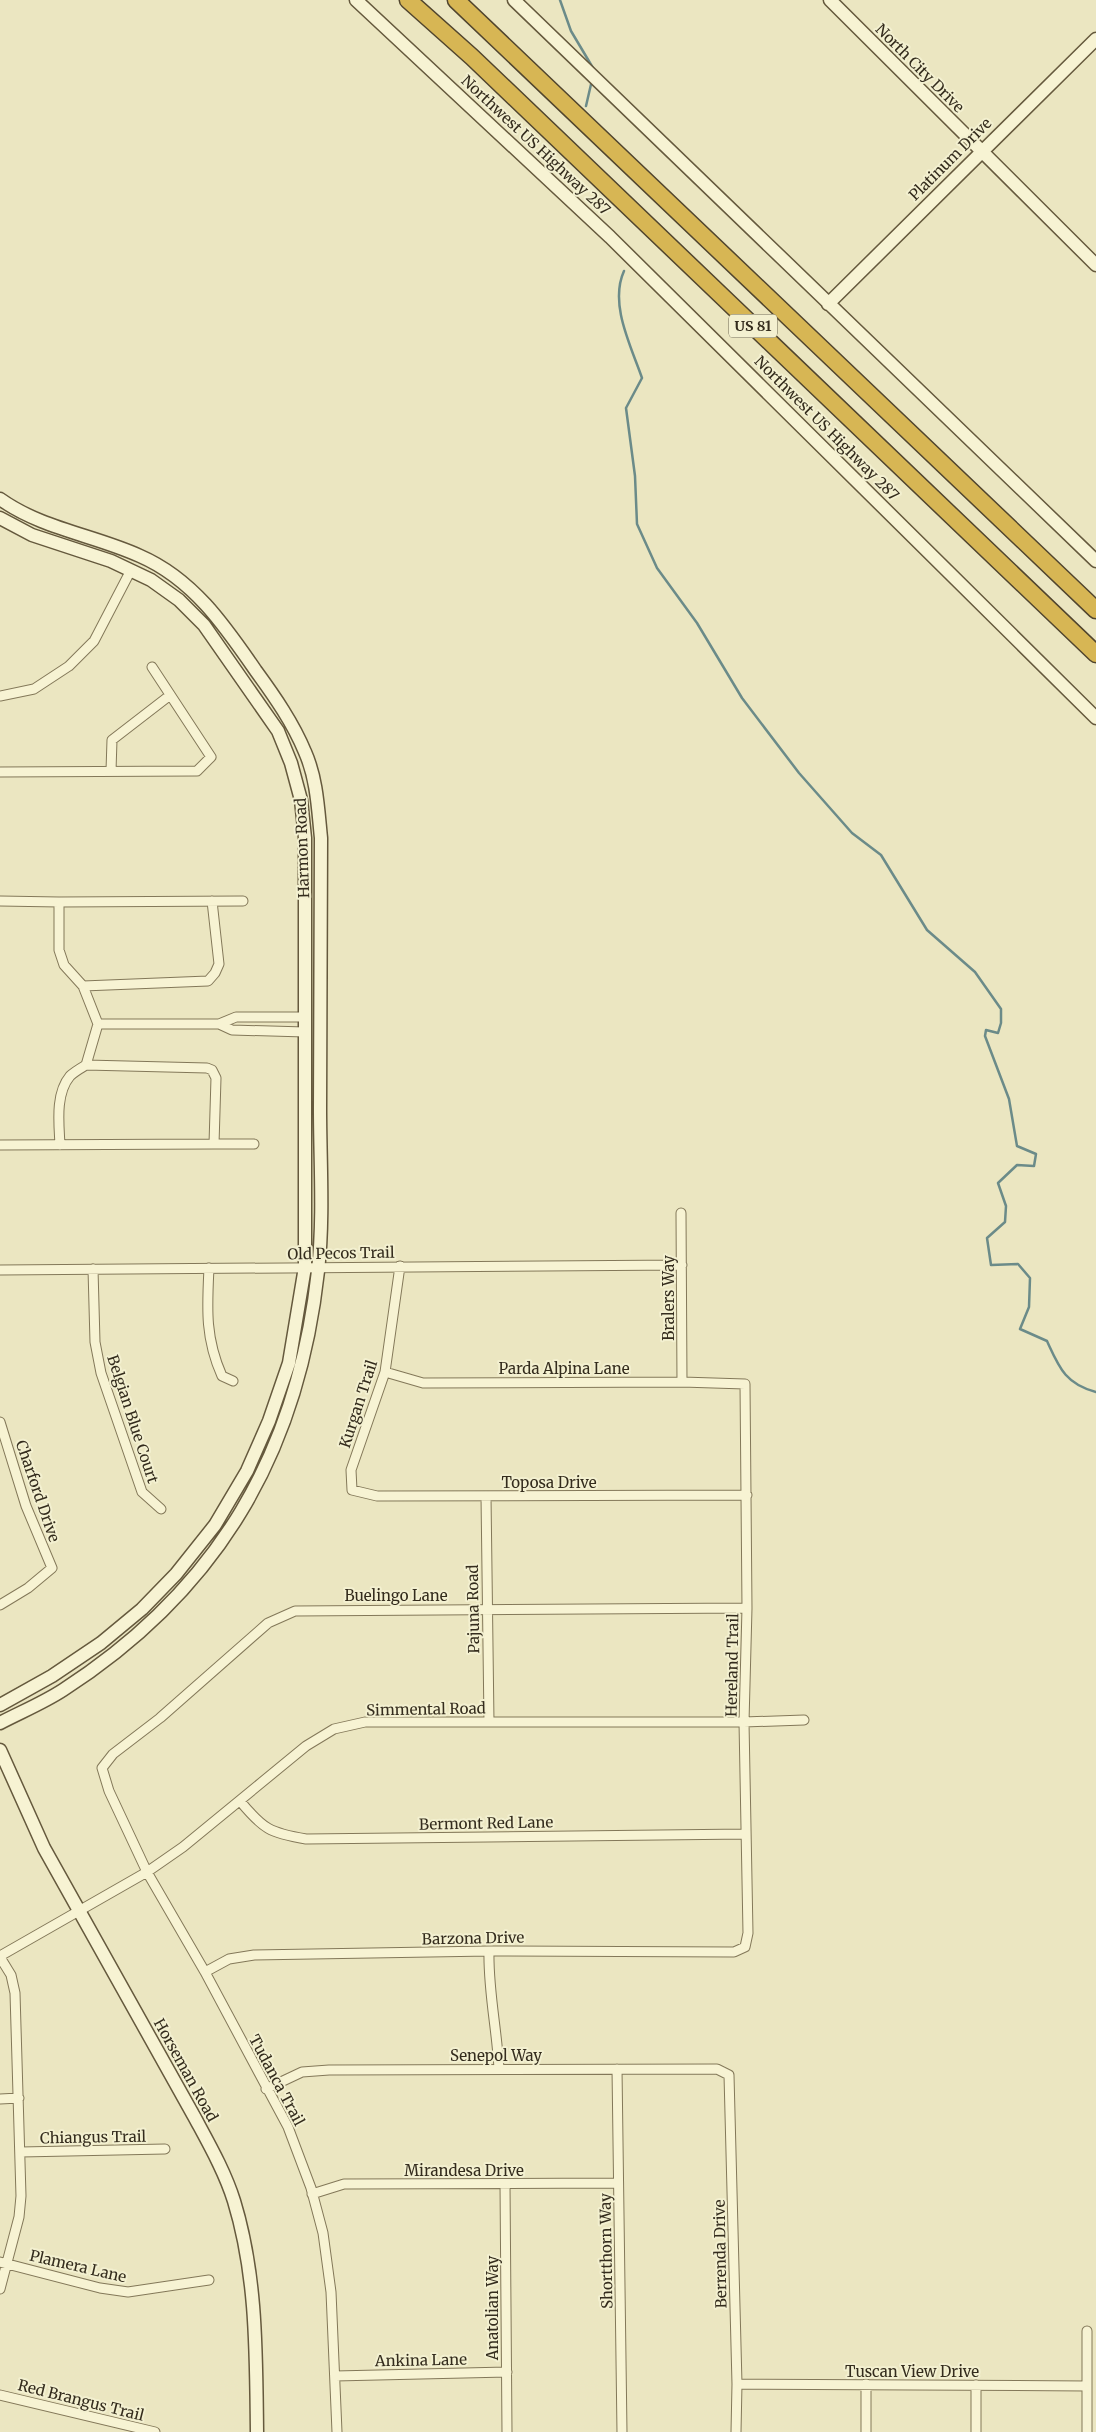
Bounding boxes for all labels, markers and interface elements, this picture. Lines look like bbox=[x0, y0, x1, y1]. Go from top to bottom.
street label: North City Drive bbox=[872, 20, 968, 116]
street label: Northwest US Highway 287 bbox=[458, 71, 615, 219]
street label: Platinum Drive bbox=[905, 114, 995, 204]
road number: US 81 bbox=[729, 314, 777, 338]
street label: Northwest US Highway 287 bbox=[751, 352, 904, 505]
street label: Harmon Road bbox=[291, 798, 313, 898]
street label: Old Pecos Trail bbox=[287, 1243, 395, 1263]
street label: Bralers Way bbox=[659, 1255, 678, 1341]
street label: Belgian Blue Court bbox=[103, 1352, 163, 1486]
street label: Kurgan Trail bbox=[335, 1357, 381, 1450]
street label: Parda Alpina Lane bbox=[499, 1359, 630, 1378]
street label: Charford Drive bbox=[12, 1438, 64, 1545]
street label: Toposa Drive bbox=[501, 1473, 597, 1492]
street label: Pajuna Road bbox=[463, 1564, 483, 1654]
street label: Buelingo Lane bbox=[344, 1586, 448, 1605]
street label: Hereland Trail bbox=[722, 1613, 742, 1717]
street label: Simmental Road bbox=[366, 1698, 486, 1720]
street label: Bermont Red Lane bbox=[419, 1812, 553, 1834]
street label: Barzona Drive bbox=[422, 1928, 525, 1948]
street label: Horseman Road bbox=[150, 2015, 222, 2125]
street label: Tudanca Trail bbox=[245, 2031, 309, 2129]
street label: Senepol Way bbox=[450, 2046, 542, 2065]
street label: Chiangus Trail bbox=[40, 2127, 147, 2147]
street label: Mirandesa Drive bbox=[404, 2161, 524, 2180]
street label: Shortthorn Way bbox=[595, 2193, 617, 2309]
street label: Berrenda Drive bbox=[710, 2199, 730, 2309]
street label: Plamera Lane bbox=[28, 2246, 128, 2286]
street label: Anatolian Way bbox=[483, 2255, 502, 2361]
street label: Ankina Lane bbox=[374, 2350, 467, 2370]
street label: Tuscan View Drive bbox=[845, 2362, 979, 2381]
street label: Red Brangus Trail bbox=[16, 2375, 146, 2425]

